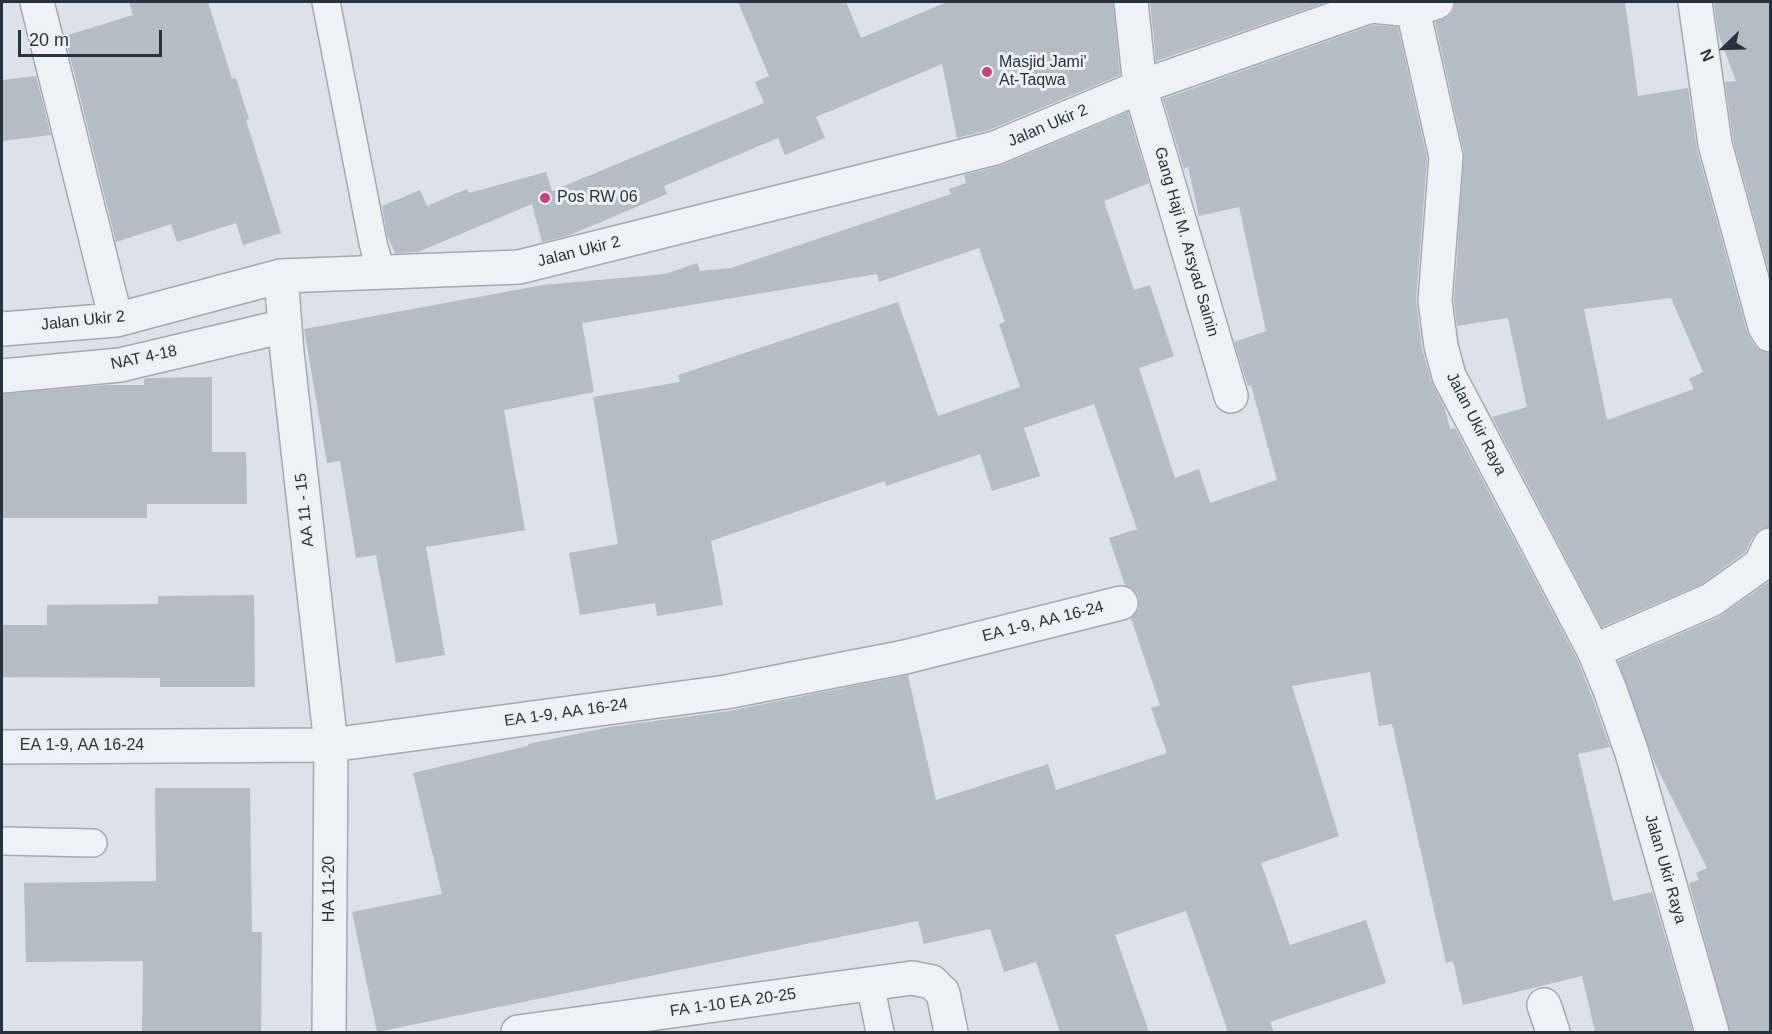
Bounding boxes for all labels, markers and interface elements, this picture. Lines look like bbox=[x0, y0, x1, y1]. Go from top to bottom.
scale bar bbox=[21, 18, 165, 56]
north arrow bbox=[1694, 18, 1754, 78]
text: 20 m bbox=[29, 30, 69, 50]
text: N bbox=[1697, 47, 1717, 64]
place label: Masjid Jami' At-Taqwa bbox=[999, 53, 1087, 91]
marker: Masjid Jami' At-Taqwa bbox=[980, 65, 994, 79]
street label: Jalan Ukir 2 bbox=[1005, 101, 1091, 151]
street label: Gang Haji M. Arsyad Sainin bbox=[1150, 145, 1222, 339]
place label: Pos RW 06 bbox=[557, 188, 638, 208]
marker: Pos RW 06 bbox=[538, 191, 552, 205]
street label: Jalan Ukir 2 bbox=[536, 232, 622, 272]
street label: Jalan Ukir 2 bbox=[40, 307, 126, 335]
street label: NAT 4-18 bbox=[109, 342, 179, 374]
street label: Jalan Ukir Raya bbox=[1442, 369, 1510, 479]
street label: AA 11 - 15 bbox=[292, 472, 318, 548]
street label: EA 1-9, AA 16-24 bbox=[980, 598, 1106, 646]
street label: EA 1-9, AA 16-24 bbox=[503, 695, 629, 731]
street label: EA 1-9, AA 16-24 bbox=[20, 736, 144, 756]
street label: Jalan Ukir Raya bbox=[1640, 812, 1690, 926]
street label: HA 11-20 bbox=[320, 856, 340, 922]
street label: FA 1-10 EA 20-25 bbox=[669, 985, 797, 1021]

